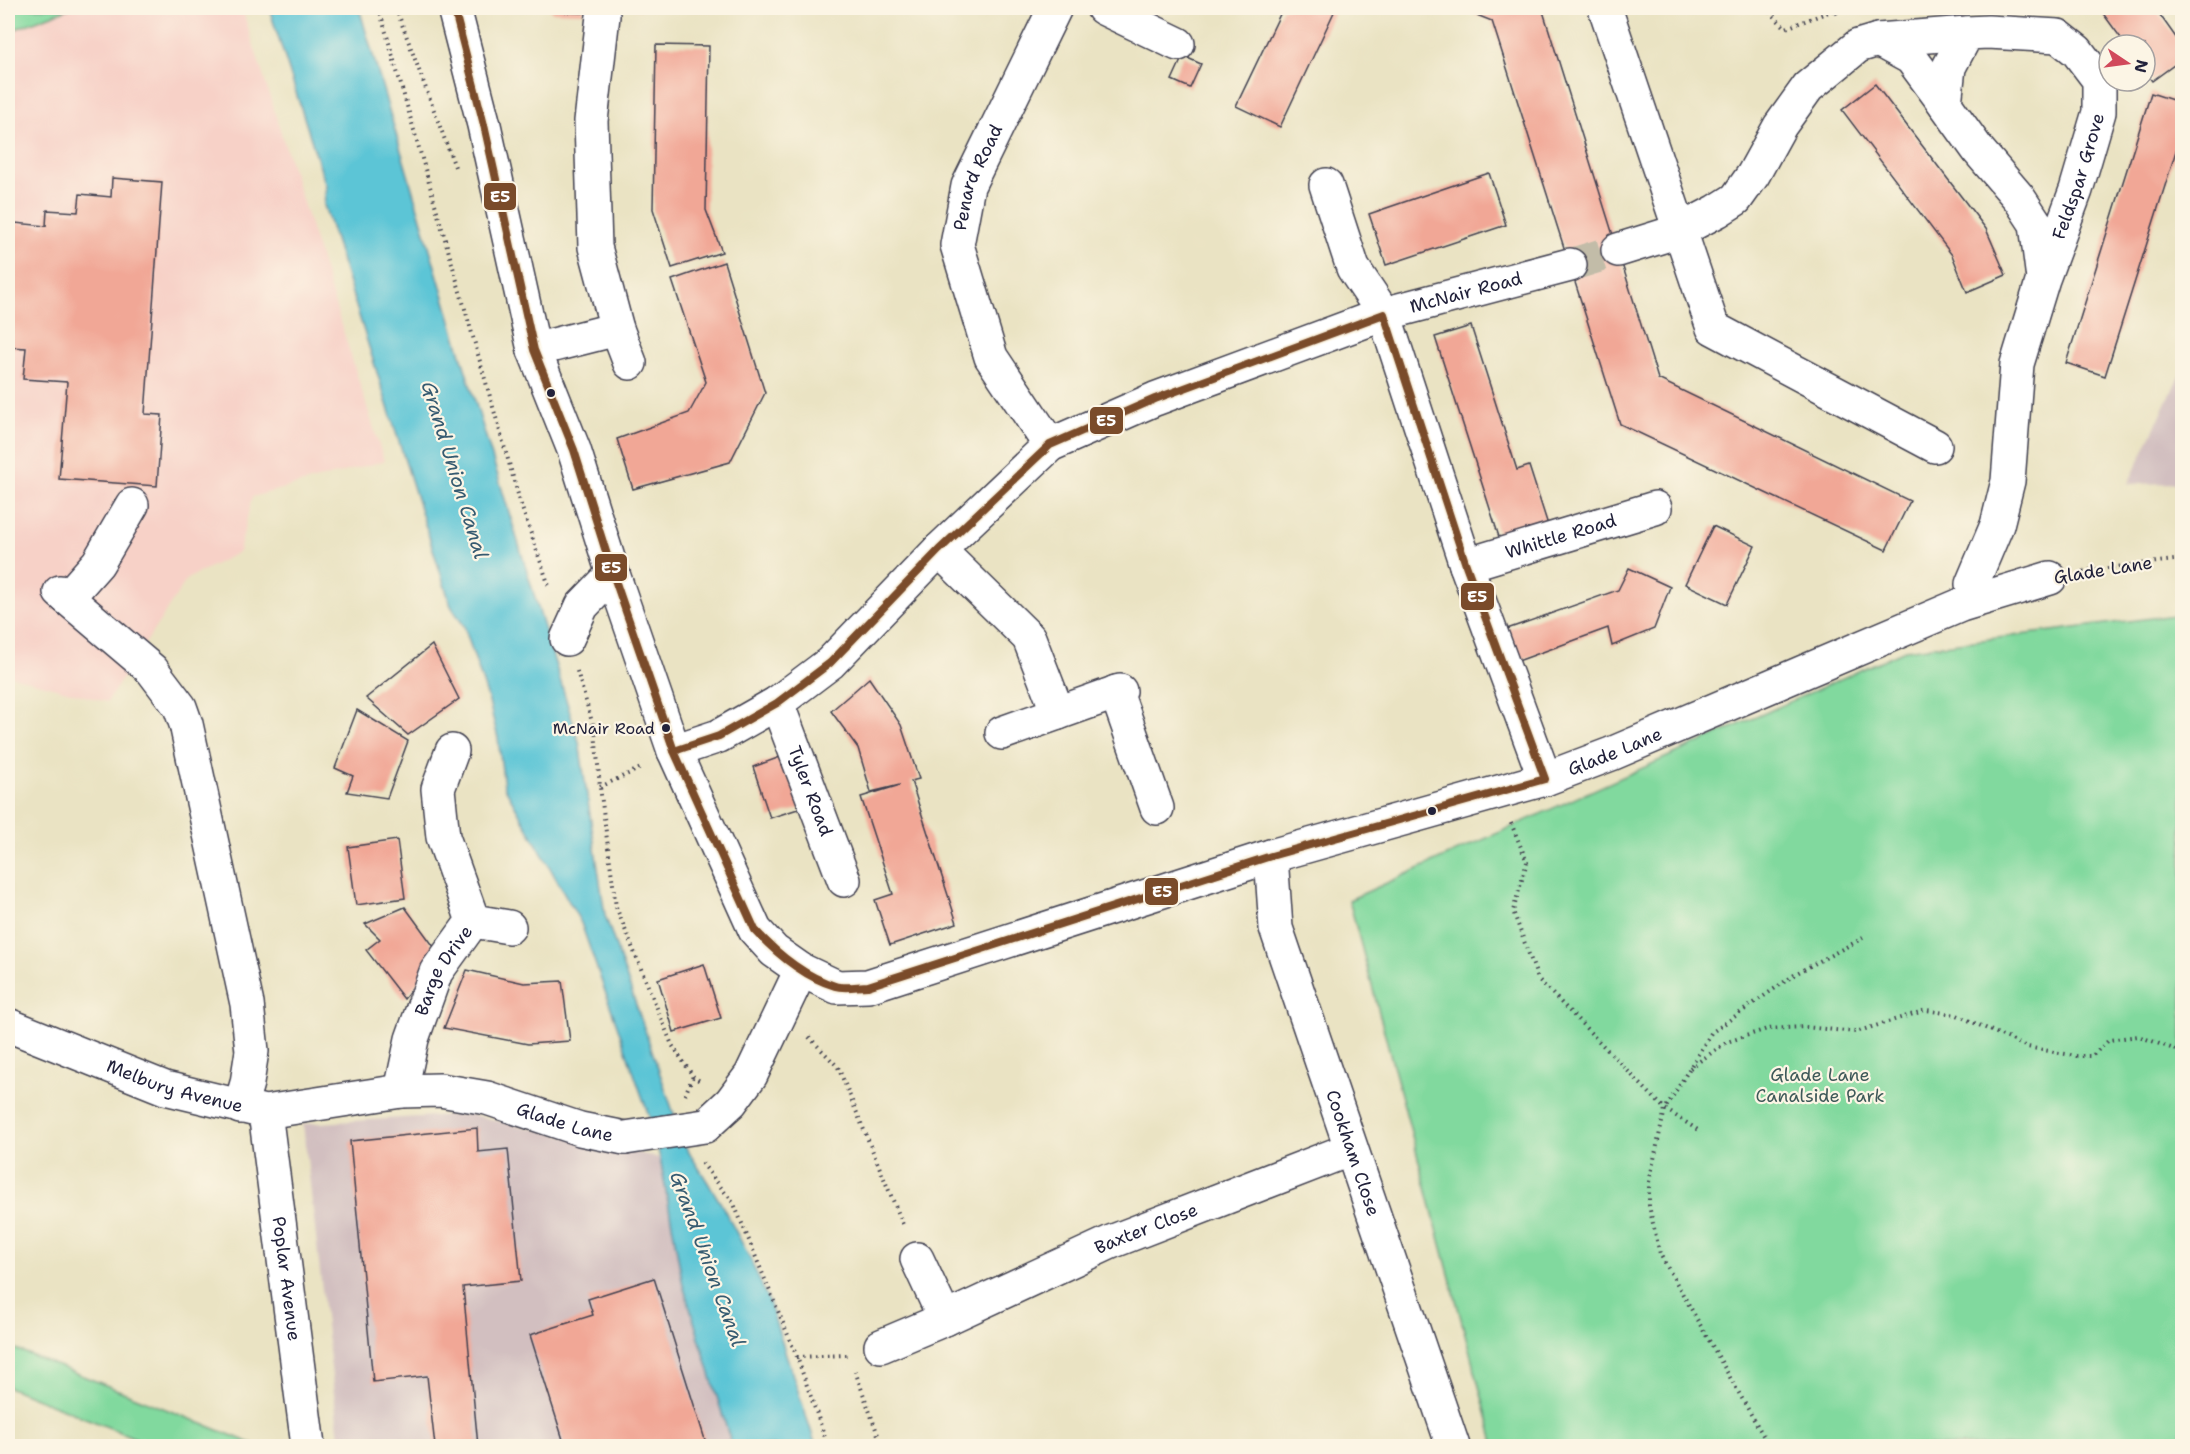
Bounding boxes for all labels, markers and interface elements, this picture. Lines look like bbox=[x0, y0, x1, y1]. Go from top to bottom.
north arrow bbox=[2097, 33, 2157, 93]
text: N bbox=[2129, 58, 2153, 75]
street label: Feldspar Grove bbox=[2047, 110, 2110, 243]
street label: Penard Road bbox=[948, 120, 1008, 233]
line badge: E5 bbox=[483, 182, 517, 211]
text: E5 bbox=[490, 186, 510, 207]
street label: McNair Road bbox=[1407, 266, 1525, 319]
water label: Grand Union Canal bbox=[416, 378, 494, 562]
unlabelled marker bbox=[545, 387, 557, 399]
line badge: E5 bbox=[1089, 406, 1124, 435]
text: E5 bbox=[1096, 410, 1116, 431]
street label: Whittle Road bbox=[1502, 508, 1619, 564]
street label: Glade Lane bbox=[2052, 550, 2154, 590]
line badge: E5 bbox=[594, 553, 628, 582]
text: E5 bbox=[601, 557, 621, 578]
line badge: E5 bbox=[1460, 582, 1495, 611]
text: E5 bbox=[1467, 586, 1487, 607]
place label: McNair Road bbox=[553, 718, 655, 739]
marker: McNair Road bbox=[660, 722, 672, 734]
street label: Glade Lane bbox=[1564, 722, 1666, 781]
street label: Tyler Road bbox=[782, 742, 838, 839]
unlabelled marker bbox=[1426, 805, 1438, 817]
line badge: E5 bbox=[1144, 877, 1179, 906]
text: E5 bbox=[1152, 881, 1172, 902]
street label: Barge Drive bbox=[409, 920, 478, 1019]
street label: Melbury Avenue bbox=[103, 1054, 245, 1118]
park label: Glade Lane Canalside Park bbox=[1755, 1063, 1885, 1108]
street label: Cookham Close bbox=[1320, 1087, 1386, 1219]
street label: Glade Lane bbox=[513, 1097, 615, 1147]
water label: Grand Union Canal bbox=[664, 1168, 752, 1350]
street label: Baxter Close bbox=[1091, 1198, 1201, 1260]
street label: Poplar Avenue bbox=[267, 1215, 306, 1342]

